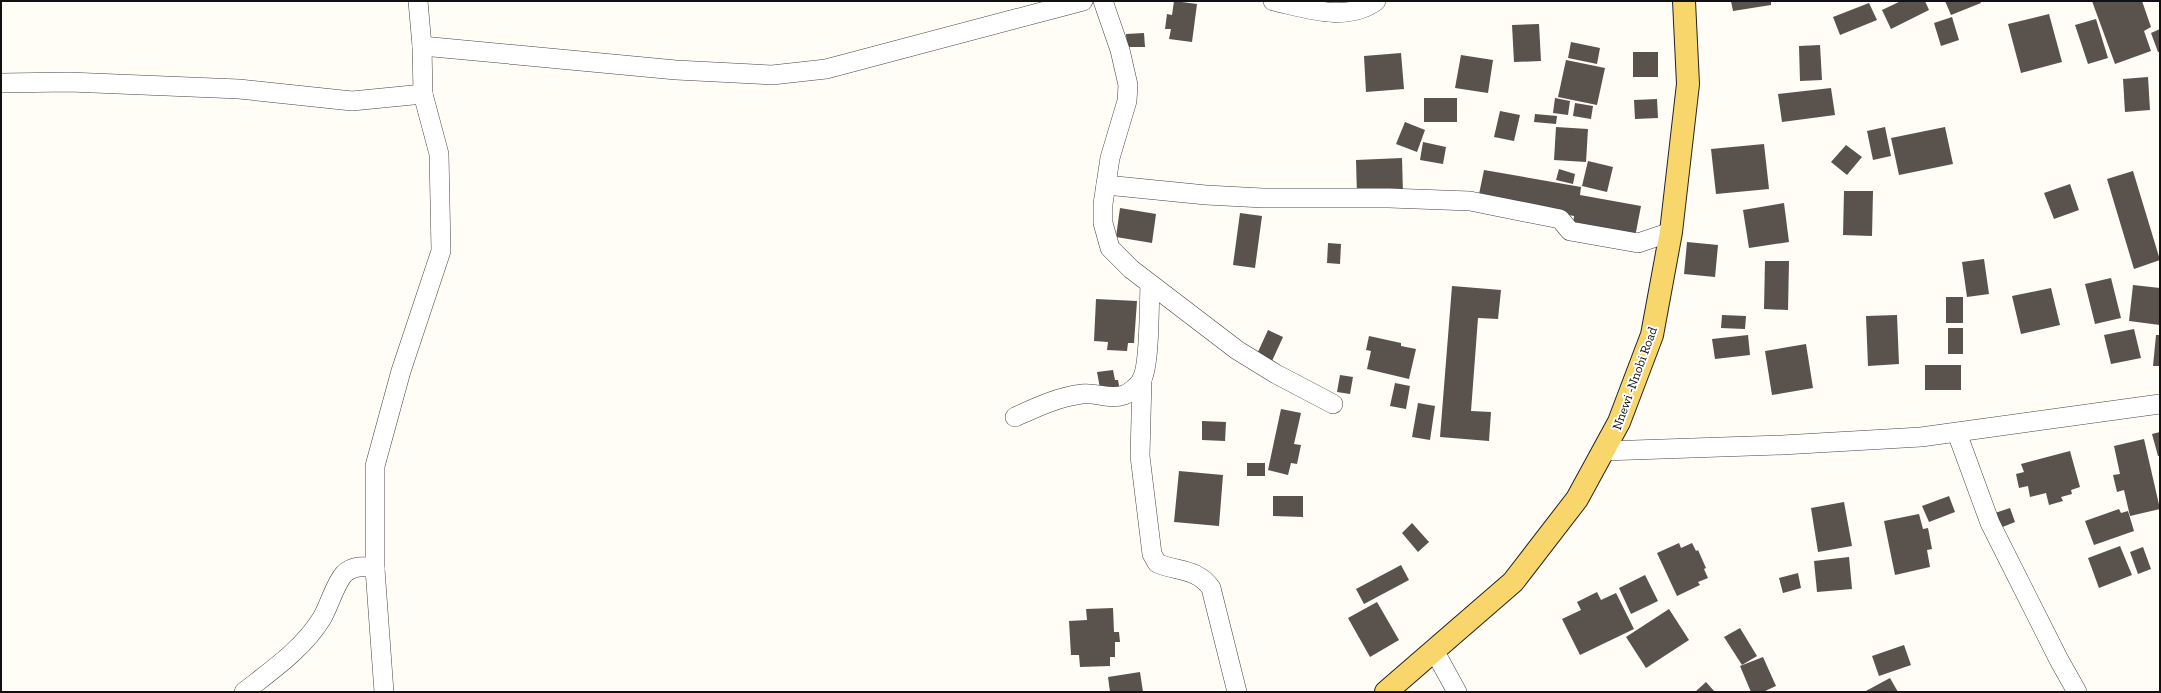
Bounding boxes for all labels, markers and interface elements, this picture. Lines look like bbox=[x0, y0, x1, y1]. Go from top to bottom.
street label: Nnewi -Nnobi Road bbox=[1609, 325, 1660, 432]

